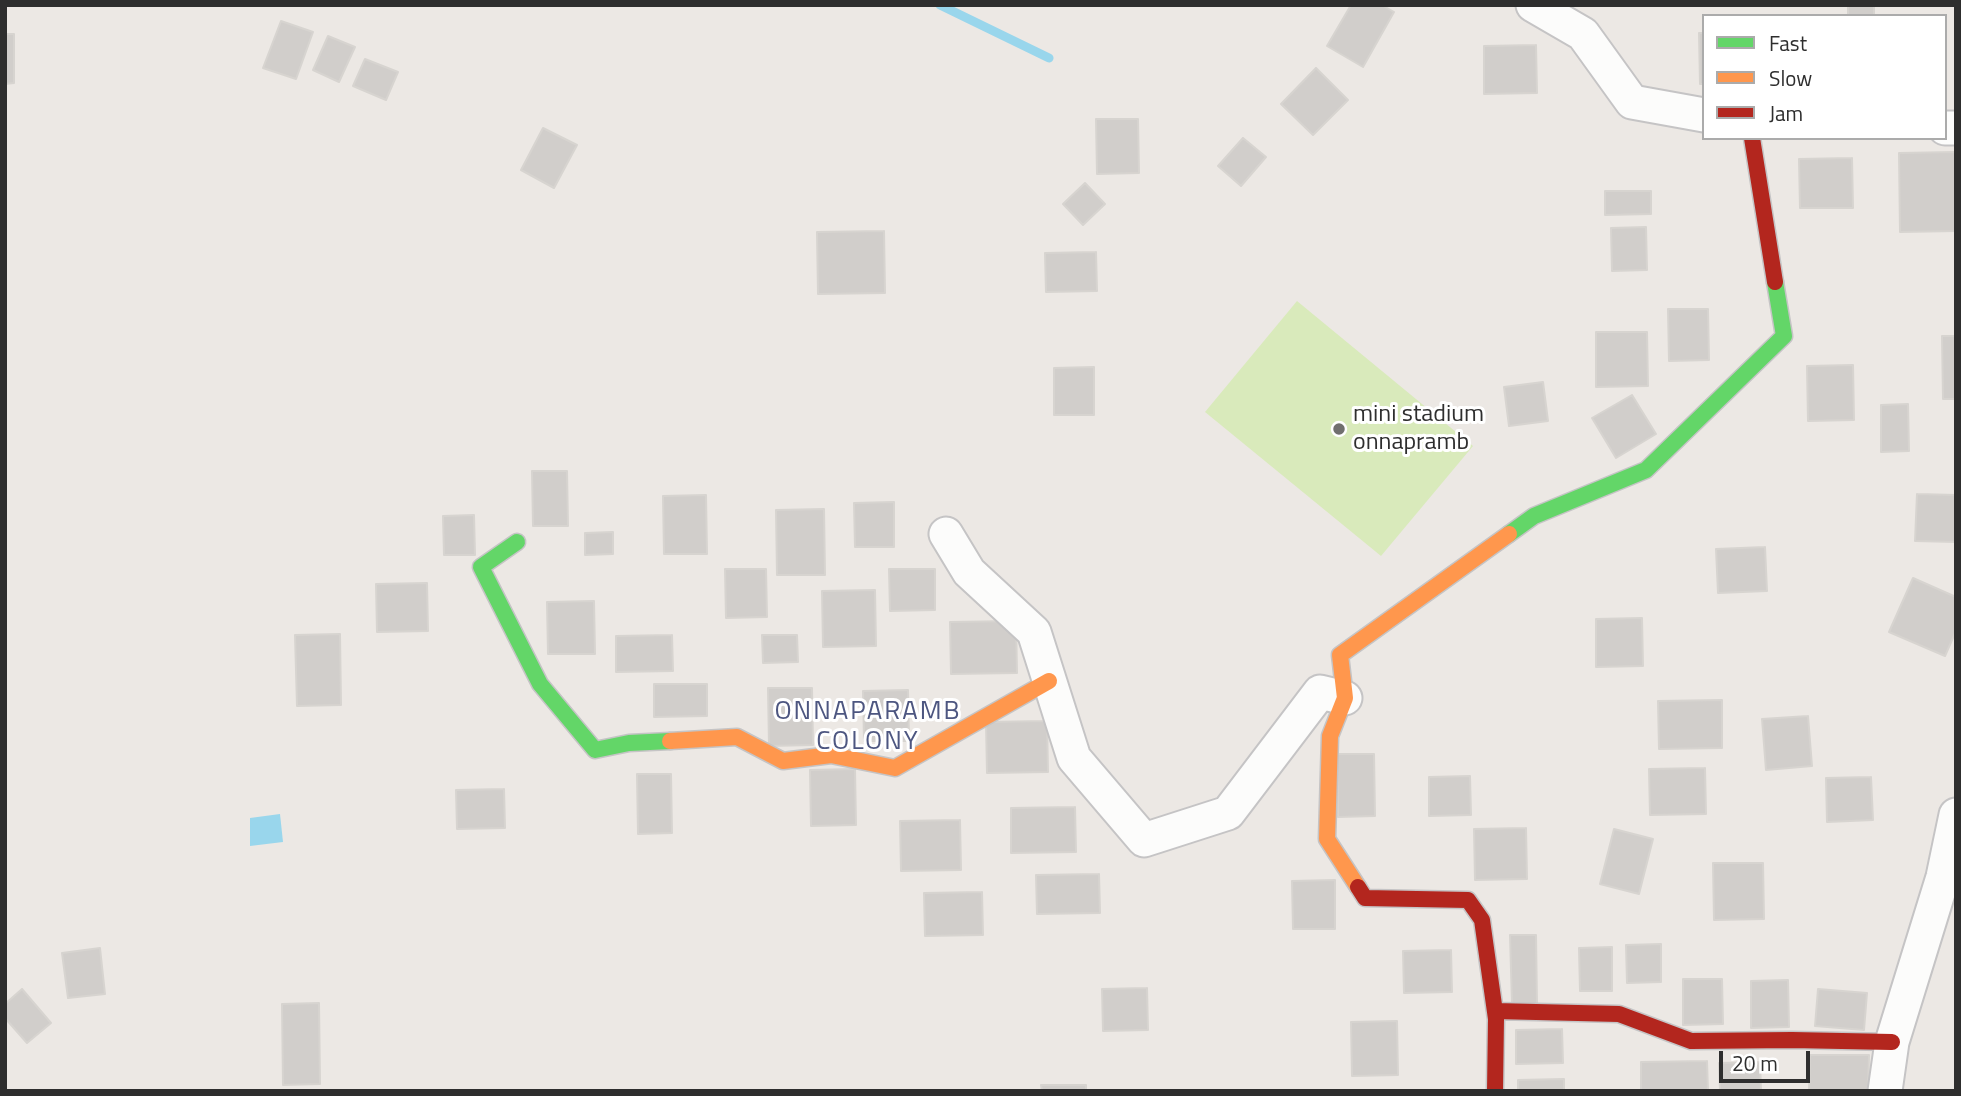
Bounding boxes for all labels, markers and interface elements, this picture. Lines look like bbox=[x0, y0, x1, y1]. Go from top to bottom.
legend bbox=[1702, 14, 1947, 140]
text: Fast bbox=[1769, 27, 1807, 59]
text: Slow bbox=[1769, 62, 1812, 94]
text: Jam bbox=[1769, 97, 1803, 129]
place label: mini stadium onnapramb bbox=[1353, 401, 1484, 457]
marker: mini stadium onnapramb bbox=[1331, 421, 1347, 437]
district label: ONNAPARAMB COLONY bbox=[776, 697, 960, 758]
scale bar bbox=[1723, 1036, 1814, 1080]
text: 20 m bbox=[1732, 1047, 1778, 1079]

